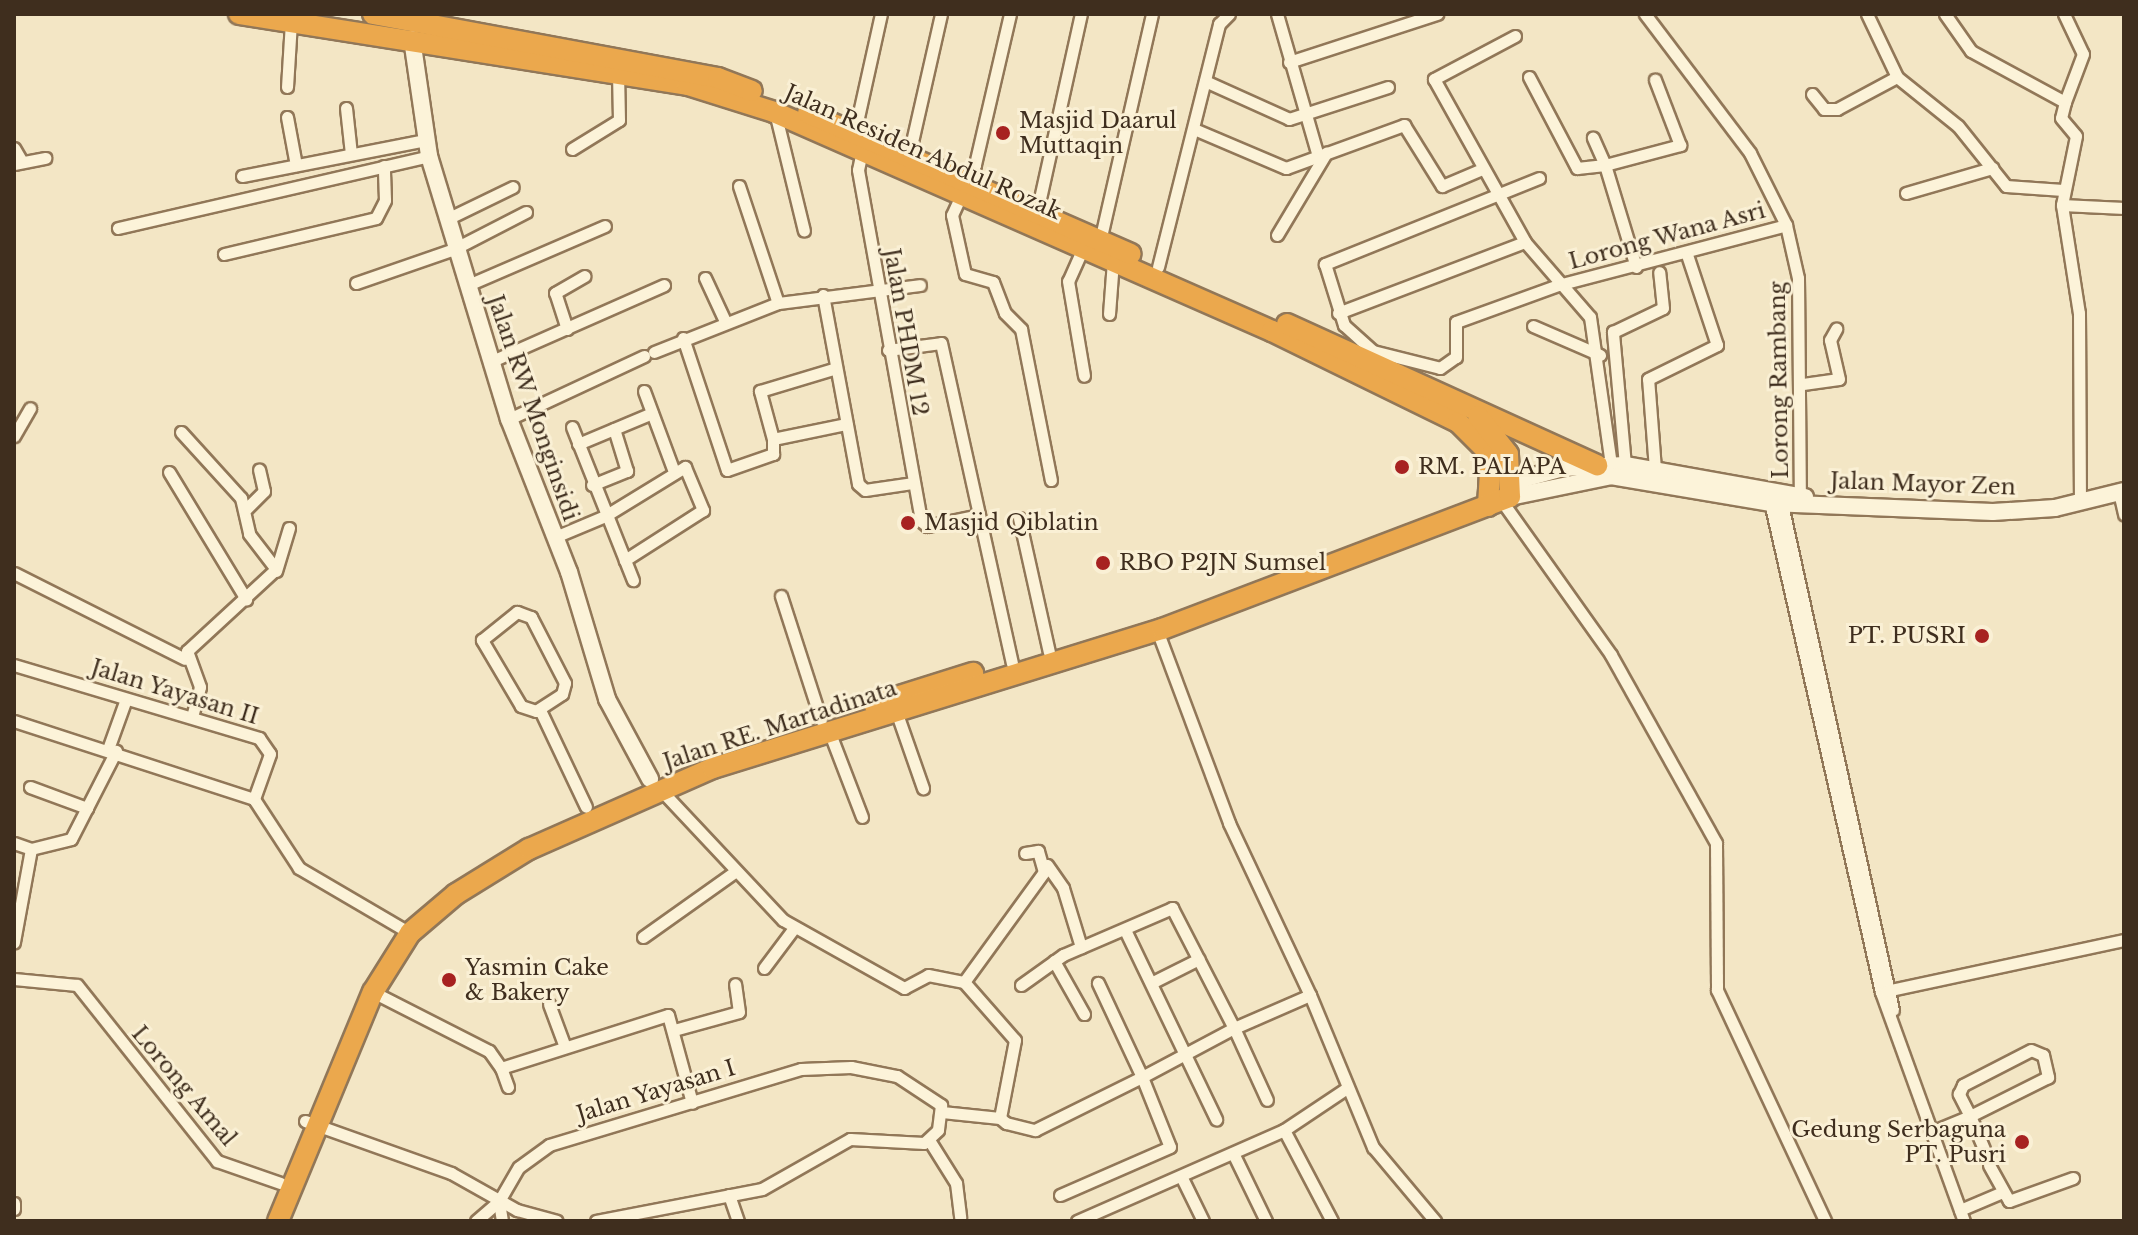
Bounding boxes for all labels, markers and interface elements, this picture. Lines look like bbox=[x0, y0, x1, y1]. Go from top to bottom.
street label: Jalan Residen Abdul Rozak bbox=[780, 79, 1066, 225]
place label: Masjid Daarul Muttaqin bbox=[1019, 107, 1177, 158]
marker: Masjid Daarul Muttaqin bbox=[994, 124, 1012, 142]
street label: Lorong Wana Asri bbox=[1565, 197, 1769, 275]
street label: Jalan PHDM 12 bbox=[878, 246, 934, 418]
street label: Lorong Rambang bbox=[1764, 281, 1794, 479]
street label: Jalan RW Monginsidi bbox=[482, 291, 584, 525]
place label: RM. PALAPA bbox=[1418, 454, 1566, 480]
marker: RM. PALAPA bbox=[1393, 458, 1411, 476]
street label: Jalan Mayor Zen bbox=[1830, 468, 2016, 500]
place label: Masjid Qiblatin bbox=[924, 510, 1099, 536]
marker: Masjid Qiblatin bbox=[899, 514, 917, 532]
place label: RBO P2JN Sumsel bbox=[1119, 550, 1326, 576]
marker: RBO P2JN Sumsel bbox=[1094, 554, 1112, 572]
place label: PT. PUSRI bbox=[1848, 623, 1966, 649]
marker: PT. PUSRI bbox=[1973, 627, 1991, 645]
street label: Jalan Yayasan II bbox=[88, 654, 262, 730]
street label: Jalan RE. Martadinata bbox=[660, 675, 900, 775]
place label: Yasmin Cake & Bakery bbox=[465, 954, 609, 1006]
marker: Yasmin Cake & Bakery bbox=[440, 971, 458, 989]
street label: Lorong Amal bbox=[126, 1020, 242, 1152]
street label: Jalan Yayasan I bbox=[573, 1054, 739, 1128]
place label: Gedung Serbaguna PT. Pusri bbox=[1791, 1116, 2006, 1168]
marker: Gedung Serbaguna PT. Pusri bbox=[2013, 1133, 2031, 1151]

